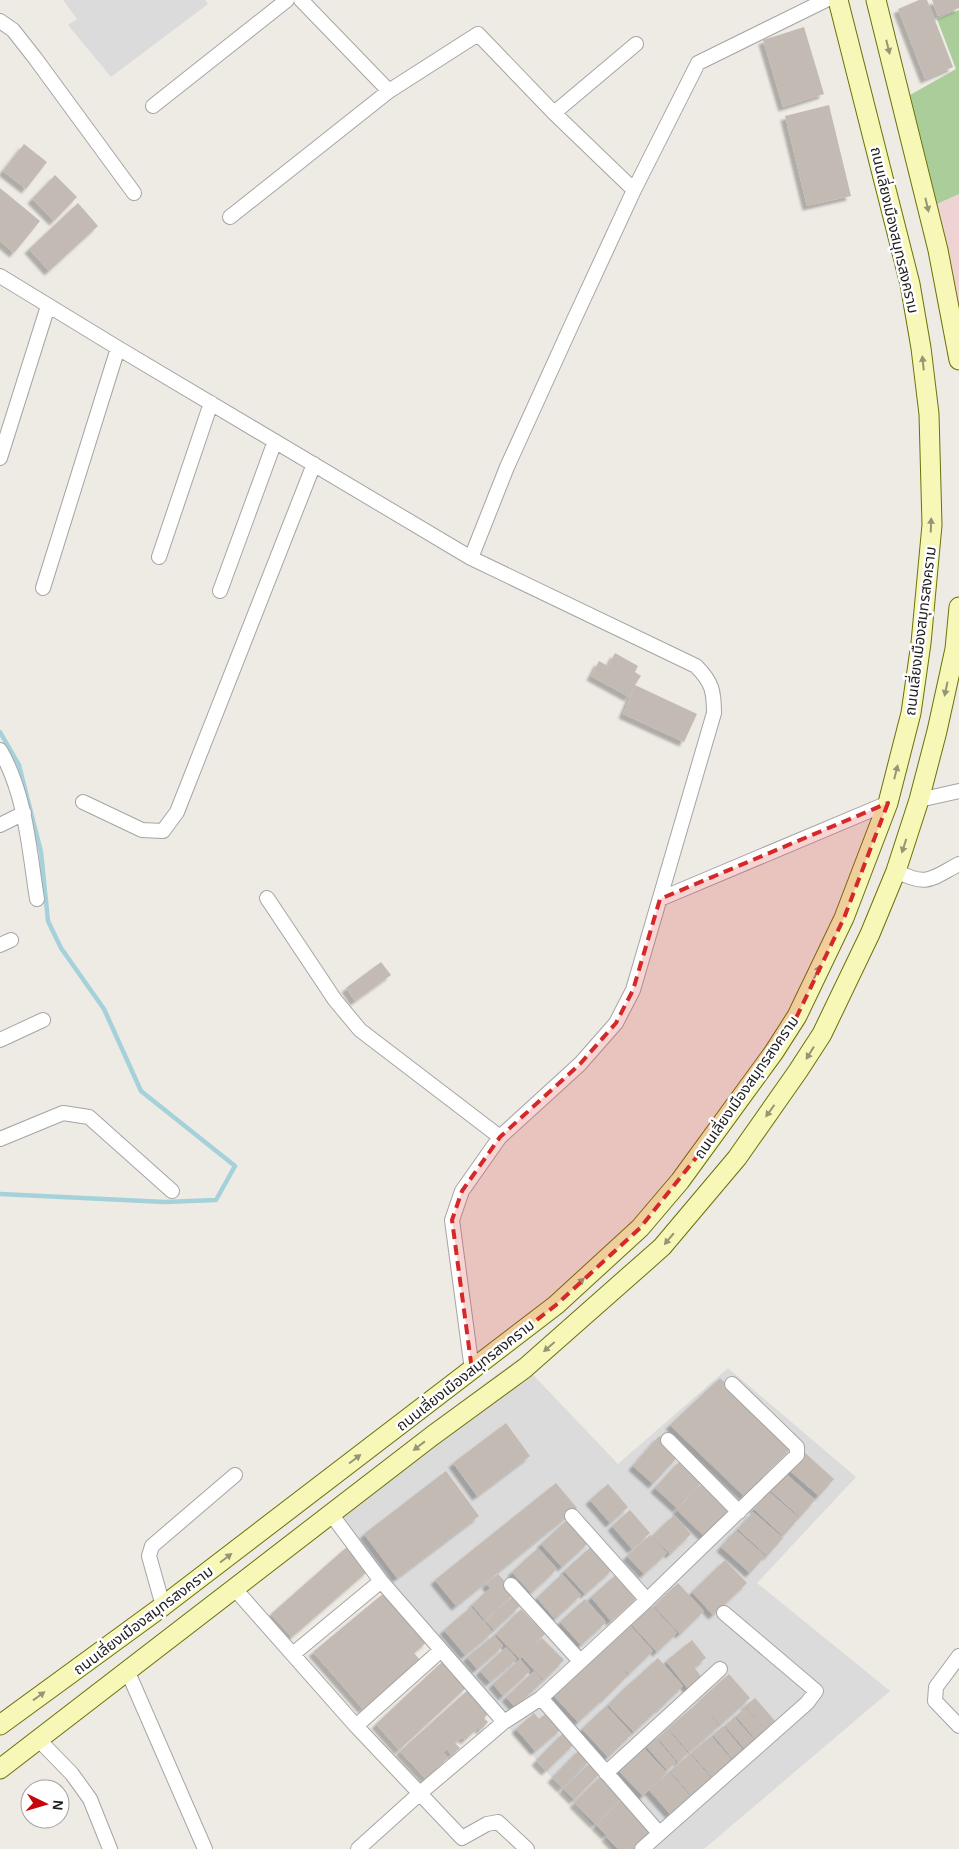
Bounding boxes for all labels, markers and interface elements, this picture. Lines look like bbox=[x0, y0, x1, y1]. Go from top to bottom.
one-way arrow bbox=[885, 40, 893, 55]
street label: ถนนเลี่ยงเมืองสมุทรสงคราม bbox=[867, 145, 924, 315]
one-way arrow bbox=[923, 198, 931, 213]
one-way arrow bbox=[919, 355, 927, 371]
one-way arrow bbox=[928, 517, 936, 533]
street label: ถนนเลี่ยงเมืองสมุทรสงคราม bbox=[899, 545, 940, 717]
one-way arrow bbox=[942, 682, 950, 697]
one-way arrow bbox=[893, 765, 901, 780]
one-way arrow bbox=[900, 839, 908, 854]
one-way arrow bbox=[814, 965, 822, 979]
street label: ถนนเลี่ยงเมืองสมุทรสงคราม bbox=[689, 1011, 803, 1162]
one-way arrow bbox=[805, 1046, 815, 1059]
one-way arrow bbox=[765, 1104, 775, 1118]
one-way arrow bbox=[664, 1232, 675, 1245]
one-way arrow bbox=[573, 1277, 585, 1289]
street label: ถนนเลี่ยงเมืองสมุทรสงคราม bbox=[391, 1314, 538, 1435]
one-way arrow bbox=[543, 1341, 555, 1353]
one-way arrow bbox=[413, 1440, 426, 1451]
one-way arrow bbox=[348, 1453, 361, 1464]
one-way arrow bbox=[219, 1552, 232, 1563]
street label: ถนนเลี่ยงเมืองสมุทรสงคราม bbox=[69, 1560, 217, 1679]
one-way arrow bbox=[32, 1691, 46, 1701]
north arrow bbox=[20, 1779, 70, 1829]
text: N bbox=[50, 1799, 66, 1811]

